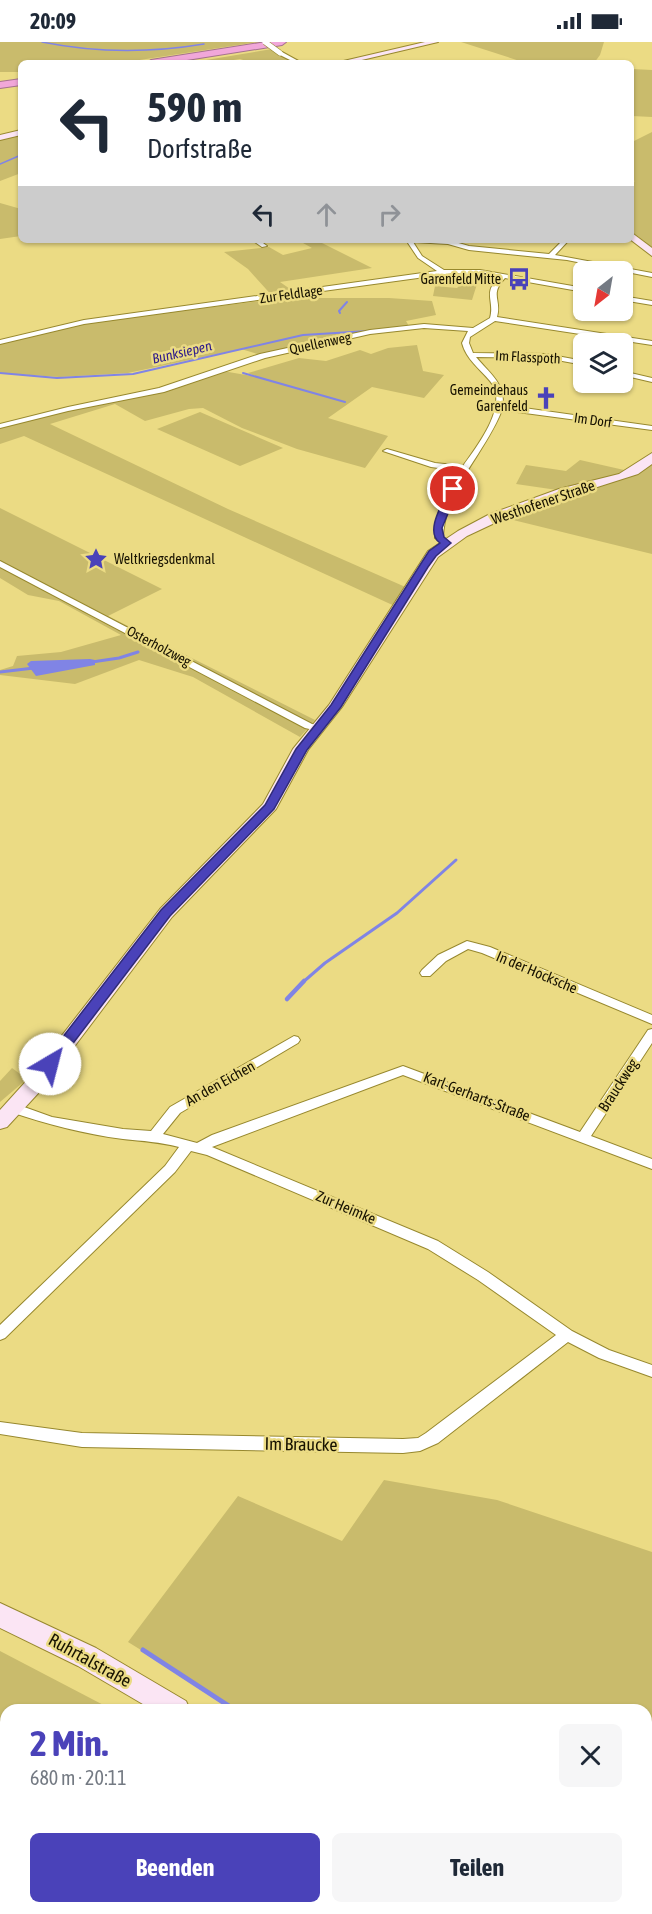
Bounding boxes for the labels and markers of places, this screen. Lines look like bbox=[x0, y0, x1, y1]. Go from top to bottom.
bus stop icon: Garenfeld Mitte bbox=[506, 266, 532, 292]
place label: Garenfeld Mitte bbox=[421, 271, 501, 287]
place label: Gemeindehaus Garenfeld bbox=[450, 382, 528, 414]
church icon: Gemeindehaus Garenfeld bbox=[533, 385, 559, 411]
pin bbox=[427, 463, 478, 514]
place icon: Weltkriegsdenkmal bbox=[83, 546, 109, 572]
place label: Weltkriegsdenkmal bbox=[114, 551, 215, 567]

